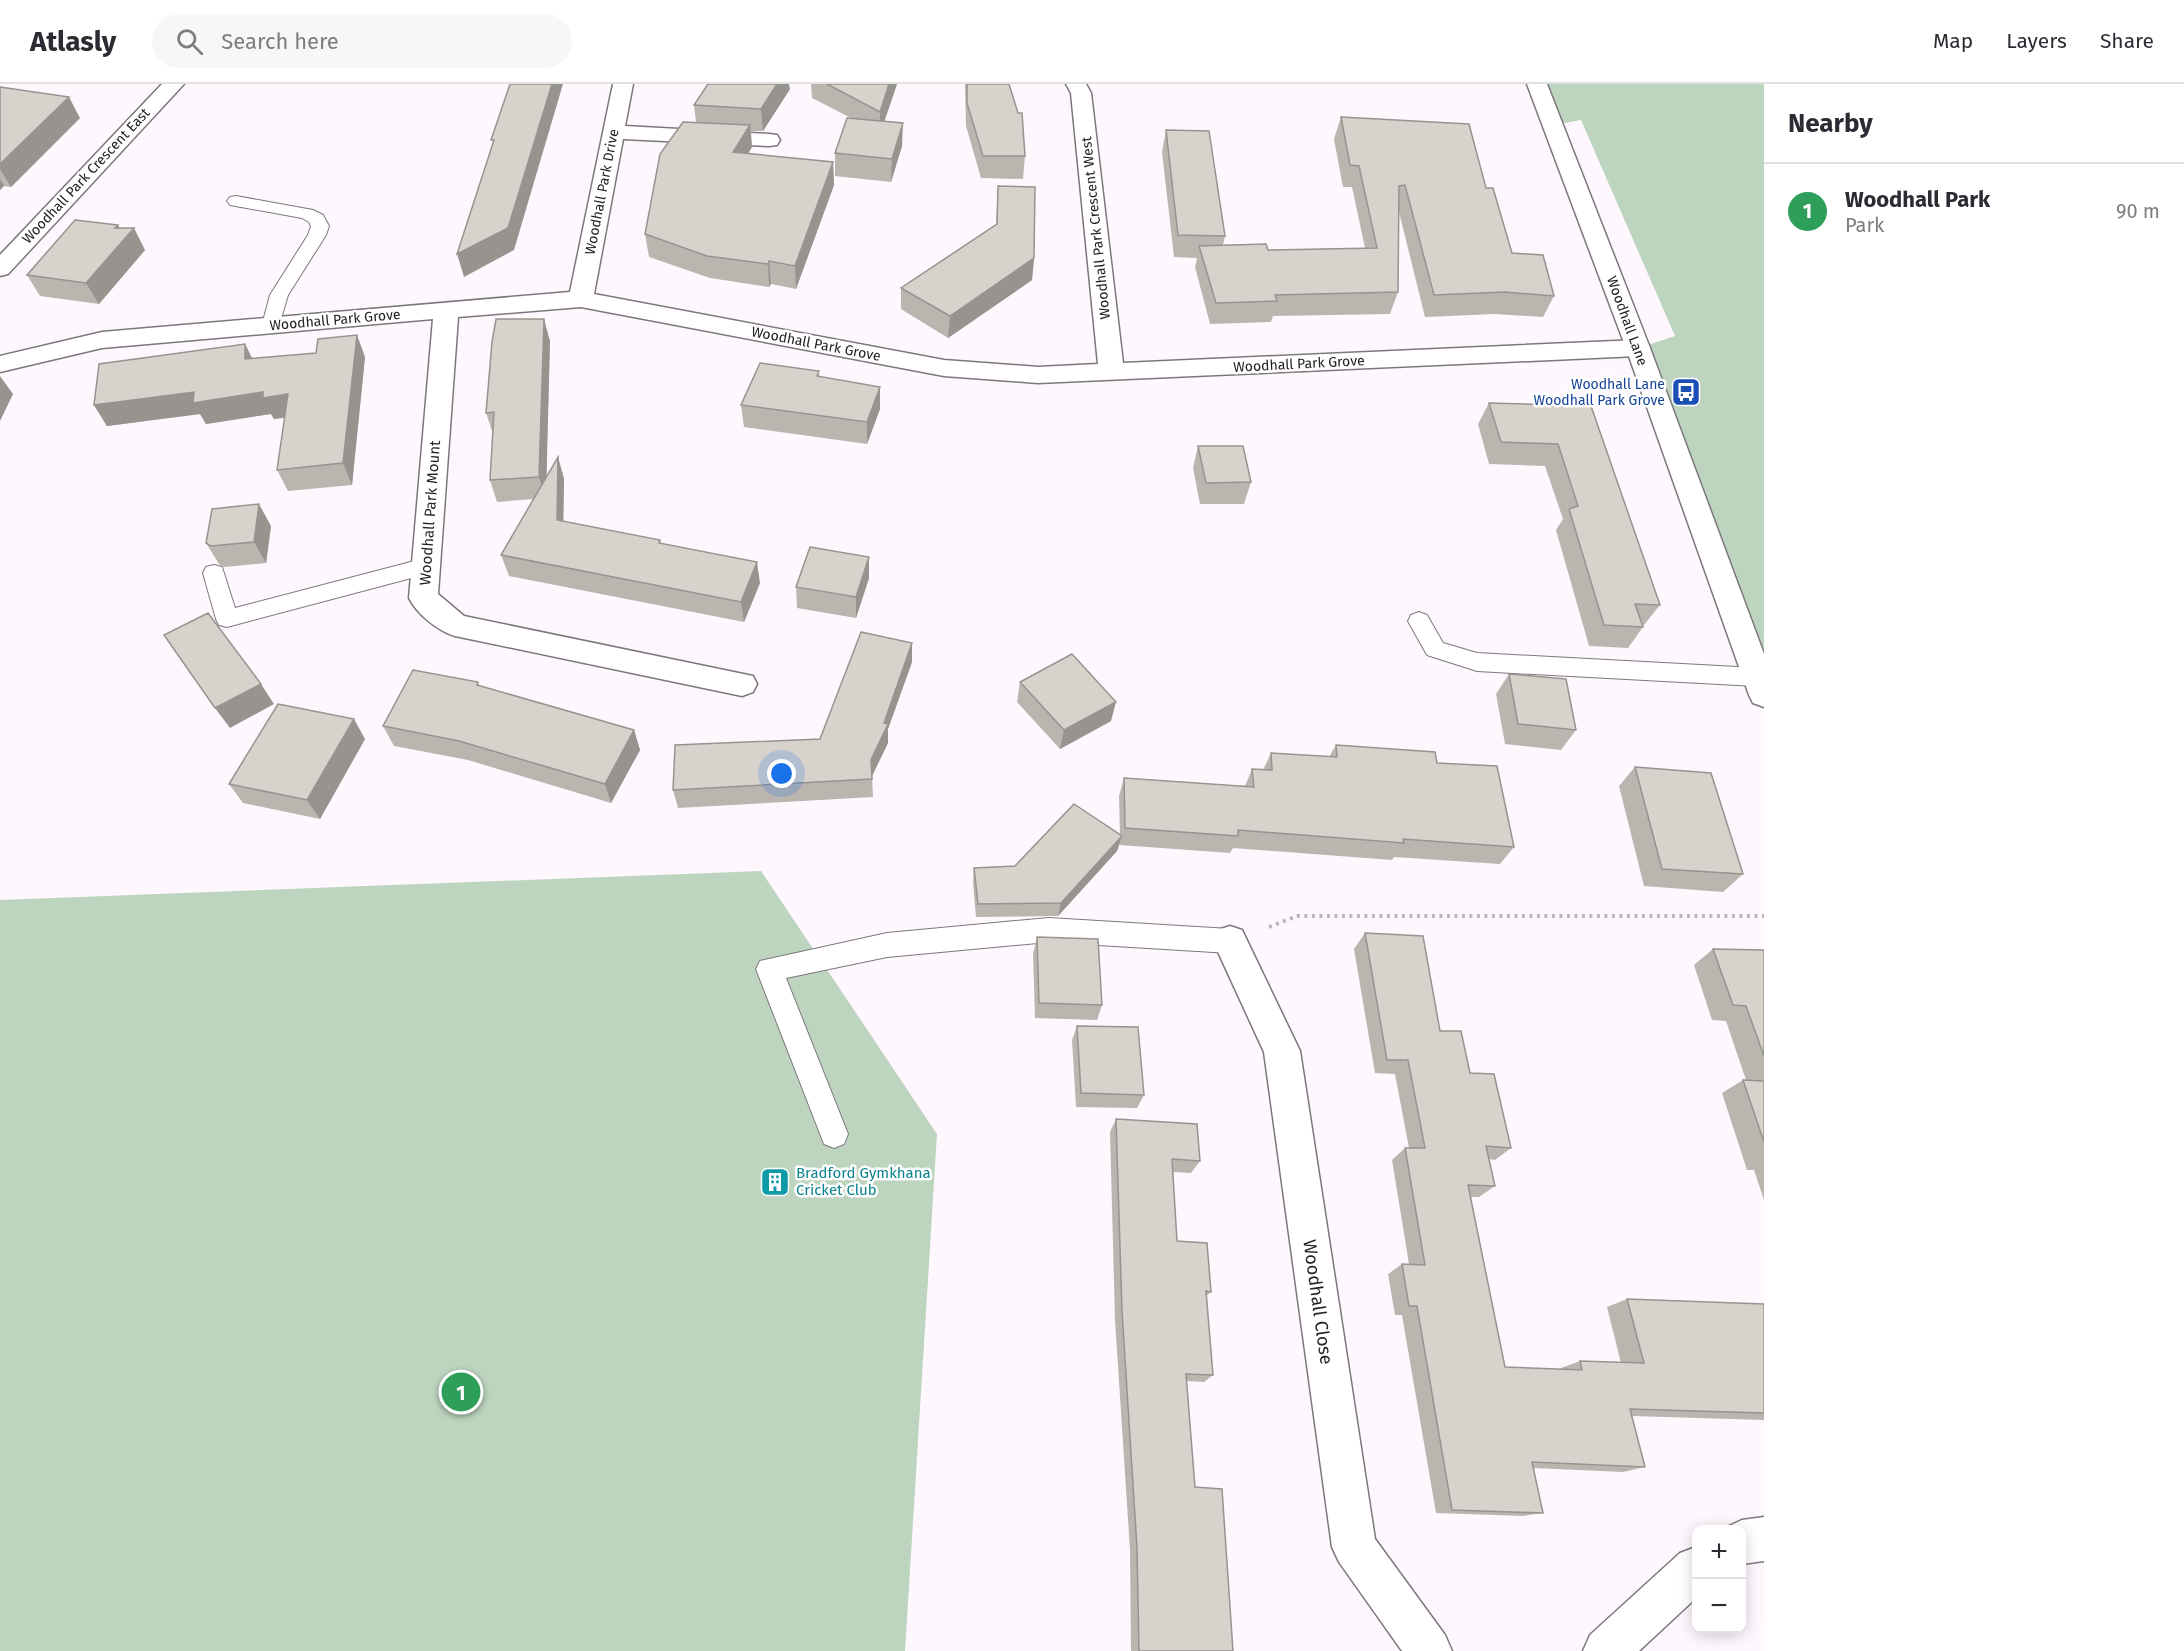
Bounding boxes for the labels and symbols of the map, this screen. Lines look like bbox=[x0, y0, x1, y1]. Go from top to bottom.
street label: Woodhall Park Crescent East bbox=[19, 104, 154, 247]
street label: Woodhall Park Drive bbox=[581, 128, 623, 256]
street label: Woodhall Park Crescent West bbox=[1078, 135, 1114, 320]
street label: Woodhall Lane bbox=[1603, 274, 1651, 368]
street label: Woodhall Park Grove bbox=[269, 306, 401, 334]
street label: Woodhall Park Grove bbox=[750, 323, 882, 365]
street label: Woodhall Park Grove bbox=[1233, 352, 1365, 376]
place label: Woodhall Lane Woodhall Park Grove bbox=[1534, 376, 1665, 409]
bus stop icon: Woodhall Lane Woodhall Park Grove bbox=[1670, 376, 1702, 408]
street label: Woodhall Park Mount bbox=[416, 439, 444, 586]
your location bbox=[767, 759, 796, 788]
place label: Bradford Gymkhana Cricket Club bbox=[796, 1164, 931, 1199]
building icon: Bradford Gymkhana Cricket Club bbox=[759, 1166, 791, 1198]
street label: Woodhall Close bbox=[1298, 1238, 1338, 1366]
pin: 1 bbox=[442, 1370, 480, 1414]

